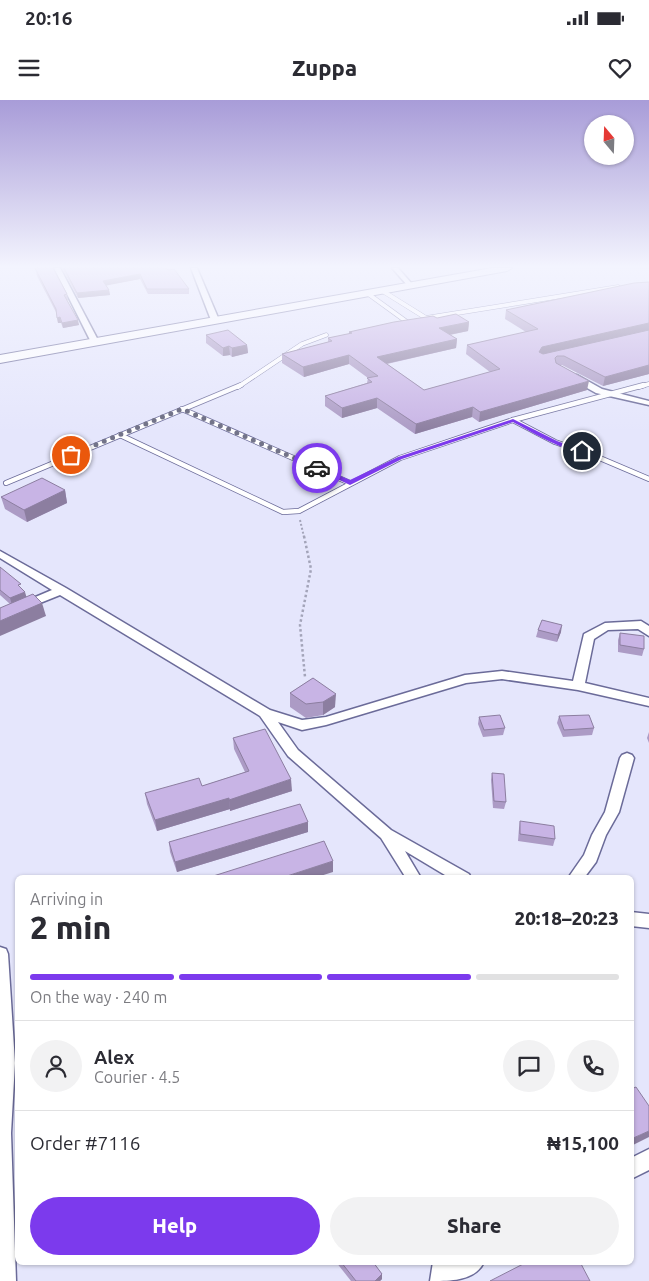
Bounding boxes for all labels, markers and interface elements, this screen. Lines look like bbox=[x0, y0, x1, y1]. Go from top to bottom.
text: 20:16 bbox=[25, 7, 73, 29]
icon: menu bbox=[15, 54, 43, 82]
icon: heart bbox=[606, 54, 634, 82]
text: Zuppa bbox=[292, 55, 357, 80]
north arrow bbox=[584, 115, 634, 165]
map controls bbox=[584, 115, 634, 165]
pin bbox=[561, 430, 603, 472]
pin bbox=[50, 434, 92, 476]
icon: home bbox=[568, 437, 596, 465]
icon: bag bbox=[57, 441, 85, 469]
courier bbox=[292, 443, 342, 493]
icon: car bbox=[303, 454, 331, 482]
text: Arriving in bbox=[30, 890, 103, 908]
text: 20:18–20:23 bbox=[514, 907, 619, 929]
text: 2 min bbox=[30, 909, 111, 945]
text: On the way · 240 m bbox=[30, 988, 167, 1006]
button: person bbox=[30, 1040, 82, 1092]
button: chat bbox=[503, 1040, 555, 1092]
button: phone bbox=[567, 1040, 619, 1092]
text: Alex bbox=[94, 1046, 134, 1068]
text: Courier · 4.5 bbox=[94, 1068, 180, 1086]
text: Order #7116 bbox=[30, 1132, 140, 1154]
text: ₦15,100 bbox=[547, 1132, 619, 1154]
button: Help bbox=[30, 1197, 320, 1255]
button: Share bbox=[330, 1197, 619, 1255]

